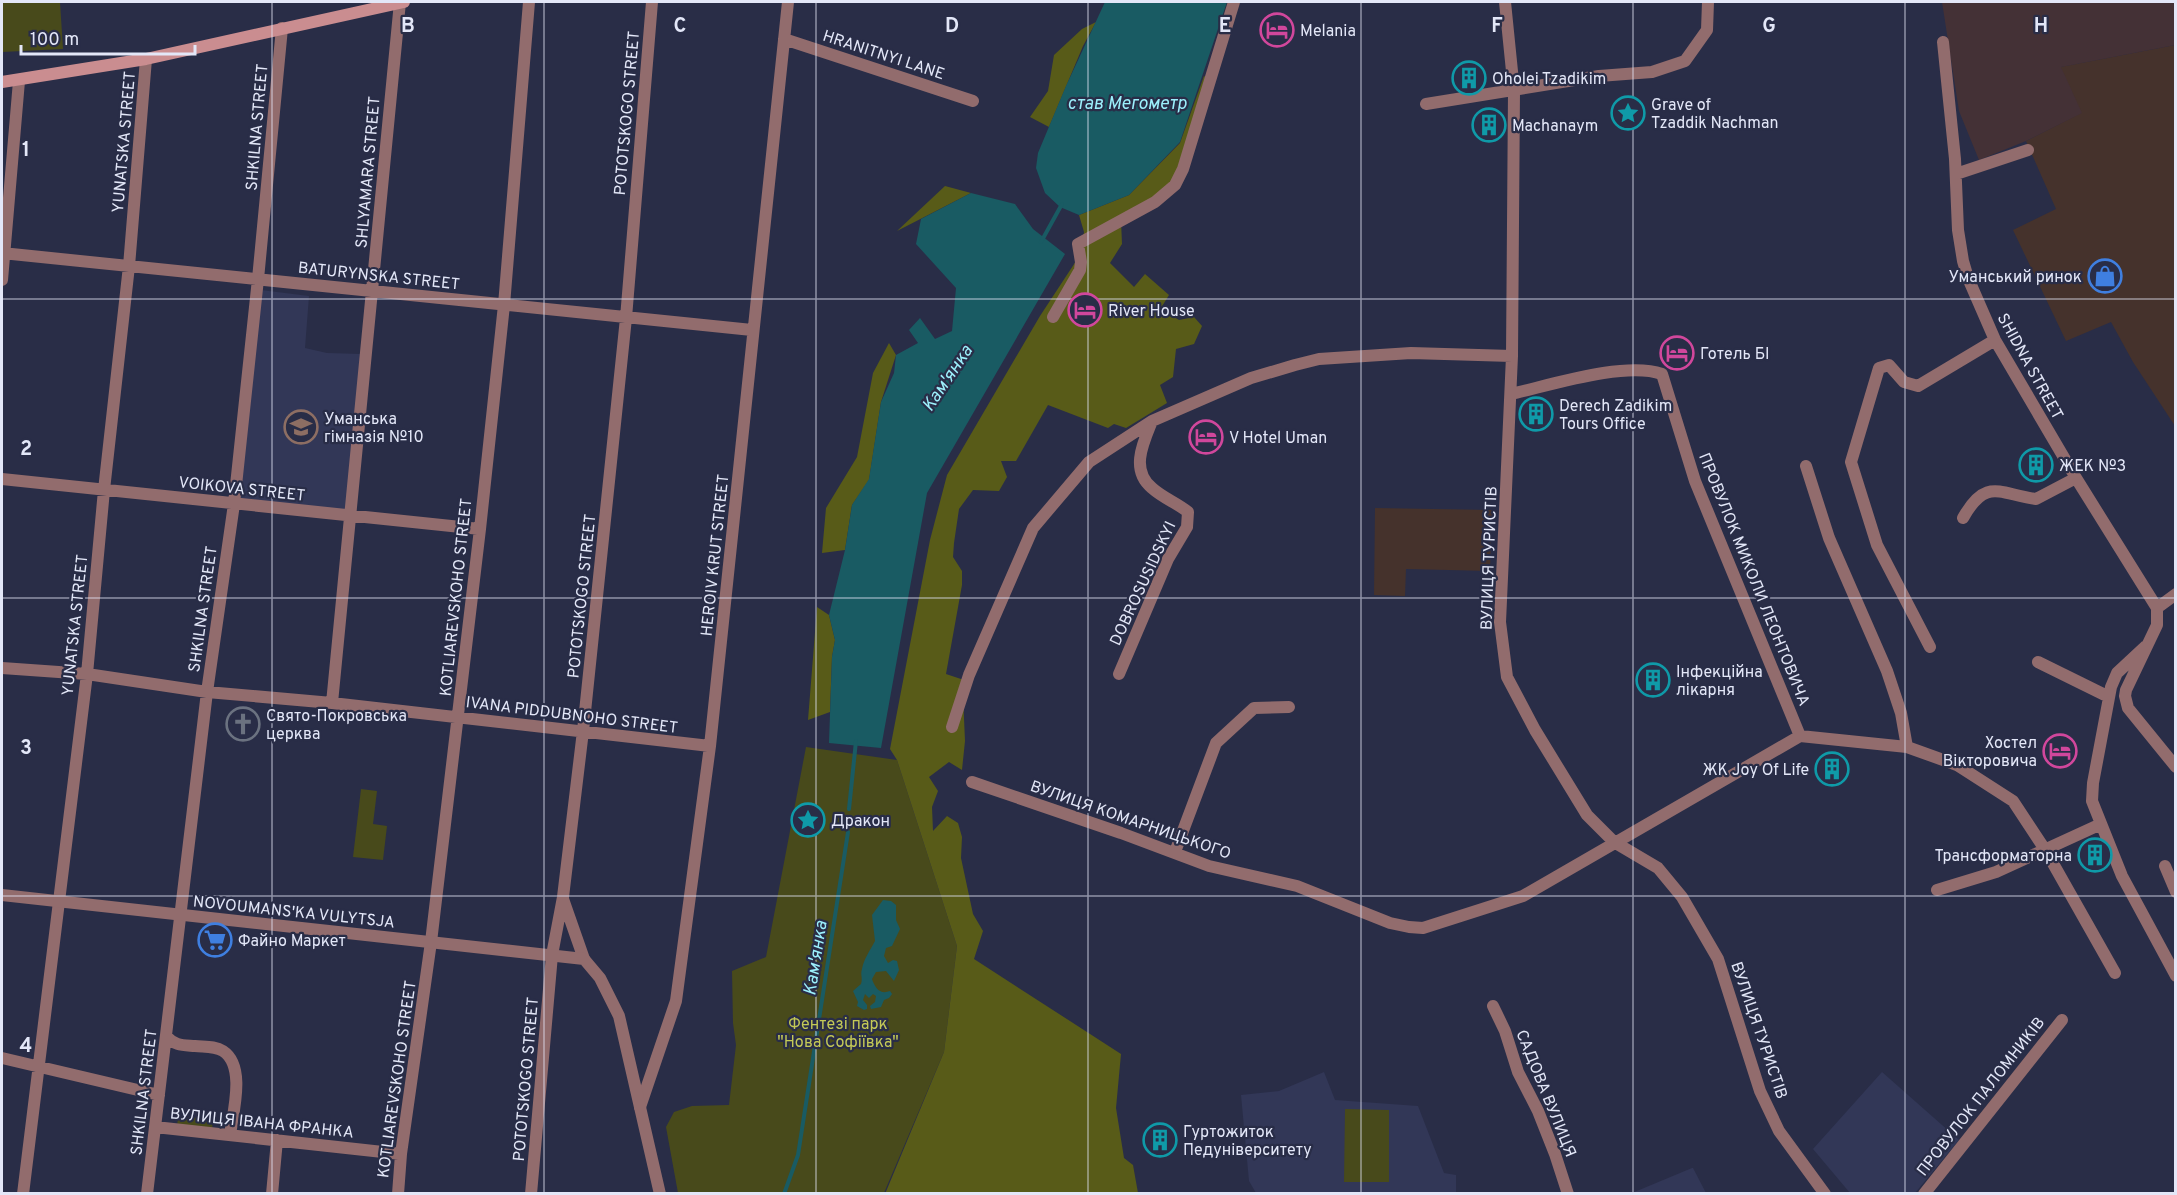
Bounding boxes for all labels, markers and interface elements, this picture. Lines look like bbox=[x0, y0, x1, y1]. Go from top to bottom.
hotel icon: Melania bbox=[1259, 12, 1295, 48]
text: B bbox=[401, 14, 415, 40]
text: C bbox=[674, 14, 686, 40]
text: D bbox=[945, 14, 959, 40]
text: E bbox=[1219, 14, 1231, 40]
text: F bbox=[1491, 14, 1503, 40]
text: G bbox=[1762, 14, 1776, 40]
text: H bbox=[2034, 14, 2048, 40]
scale bar bbox=[21, 18, 195, 56]
place label: Melania bbox=[1300, 22, 1356, 42]
street label: HRANITNYI LANE bbox=[820, 27, 947, 85]
text: 100 m bbox=[30, 29, 79, 52]
street label: POTOTSKOGO STREET bbox=[611, 30, 645, 196]
building icon: Oholei Tzadikim bbox=[1451, 60, 1487, 96]
street label: SHKILNA STREET bbox=[242, 63, 273, 191]
place label: Oholei Tzadikim bbox=[1492, 70, 1606, 90]
street label: YUNATSKA STREET bbox=[109, 71, 141, 214]
water label: став Мегометр bbox=[1067, 93, 1187, 116]
street label: SHLYAMARA STREET bbox=[352, 95, 386, 249]
place icon: Grave of Tzaddik Nachman bbox=[1610, 95, 1646, 131]
place label: Grave of Tzaddik Nachman bbox=[1651, 96, 1779, 134]
building icon: Machanaym bbox=[1471, 107, 1507, 143]
place label: Machanaym bbox=[1512, 117, 1598, 137]
text: 1 bbox=[22, 138, 30, 164]
shop icon: Уманський ринок bbox=[2087, 258, 2123, 294]
street label: BATURYNSKA STREET bbox=[297, 259, 461, 295]
place label: Уманський ринок bbox=[1949, 268, 2082, 288]
hotel icon: River House bbox=[1067, 292, 1103, 328]
place label: River House bbox=[1108, 302, 1195, 322]
street label: SHIDNA STREET bbox=[1992, 310, 2067, 424]
hotel icon: Готель БІ bbox=[1659, 335, 1695, 371]
water label: Кам'янка bbox=[918, 341, 979, 416]
place label: Готель БІ bbox=[1700, 345, 1770, 365]
building icon: Derech Zadikim Tours Office bbox=[1518, 396, 1554, 432]
place label: Derech Zadikim Tours Office bbox=[1559, 397, 1672, 435]
school or university icon: Уманська гімназія №10 bbox=[283, 409, 319, 445]
place label: Уманська гімназія №10 bbox=[324, 410, 424, 448]
hotel icon: V Hotel Uman bbox=[1188, 419, 1224, 455]
place label: V Hotel Uman bbox=[1229, 429, 1327, 449]
text: 2 bbox=[20, 437, 32, 463]
building icon: ЖЕК №3 bbox=[2018, 447, 2054, 483]
street label: ПРОВУЛОК МИКОЛИ ЛЕОНТОВИЧА bbox=[1693, 450, 1813, 709]
place label: ЖЕК №3 bbox=[2059, 457, 2126, 477]
street label: VOIKOVA STREET bbox=[177, 473, 306, 507]
street label: HEROIV KRUT STREET bbox=[698, 473, 734, 637]
street label: ВУЛИЦЯ ТУРИСТІВ bbox=[1477, 486, 1503, 630]
street label: KOTLIAREVSKOHO STREET bbox=[437, 497, 477, 697]
street label: POTOTSKOGO STREET bbox=[564, 513, 602, 679]
street label: DOBROSUSIDSKYI bbox=[1106, 518, 1181, 649]
street label: SHKILNA STREET bbox=[185, 545, 223, 674]
street label: YUNATSKA STREET bbox=[59, 554, 93, 697]
building icon: Інфекційна лікарня bbox=[1635, 662, 1671, 698]
place label: Інфекційна лікарня bbox=[1676, 663, 1763, 701]
street label: IVANA PIDDUBNOHO STREET bbox=[464, 693, 679, 739]
church icon: Свято-Покровська церква bbox=[225, 706, 261, 742]
place label: Свято-Покровська церква bbox=[266, 707, 407, 745]
hotel icon: Хостел Вікторовича bbox=[2042, 733, 2078, 769]
place label: Хостел Вікторовича bbox=[1943, 734, 2037, 772]
text: 3 bbox=[20, 736, 32, 762]
building icon: ЖК Joy Of Life bbox=[1814, 751, 1850, 787]
place label: ЖК Joy Of Life bbox=[1702, 761, 1809, 781]
street label: ВУЛИЦЯ КОМАРНИЦЬКОГО bbox=[1027, 777, 1233, 865]
place icon: Дракон bbox=[790, 802, 826, 838]
place label: Дракон bbox=[831, 812, 890, 832]
building icon: Трансформаторна bbox=[2077, 837, 2113, 873]
place label: Трансформаторна bbox=[1935, 847, 2072, 867]
street label: NOVOUMANS'KA VULYTSJA bbox=[192, 892, 396, 934]
water label: Кам'янка bbox=[799, 919, 834, 997]
supermarket icon: Файно Маркет bbox=[197, 922, 233, 958]
place label: Файно Маркет bbox=[238, 932, 346, 952]
street label: ВУЛИЦЯ ТУРИСТІВ bbox=[1725, 959, 1791, 1102]
street label: KOTLIAREVSKOHO STREET bbox=[374, 979, 422, 1179]
street label: POTOTSKOGO STREET bbox=[510, 996, 544, 1162]
street label: ПРОВУЛОК ПАЛОМНИКІВ bbox=[1913, 1014, 2050, 1181]
park label: Фентезі парк "Нова Софіївка" bbox=[777, 1015, 899, 1053]
street label: САДОВА ВУЛИЦЯ bbox=[1510, 1027, 1580, 1160]
street label: SHKILNA STREET bbox=[127, 1028, 163, 1157]
text: 4 bbox=[20, 1034, 32, 1060]
street label: ВУЛИЦЯ ІВАНА ФРАНКА bbox=[169, 1104, 355, 1144]
building icon: Гуртожиток Педуніверситету bbox=[1142, 1122, 1178, 1158]
place label: Гуртожиток Педуніверситету bbox=[1183, 1123, 1312, 1161]

